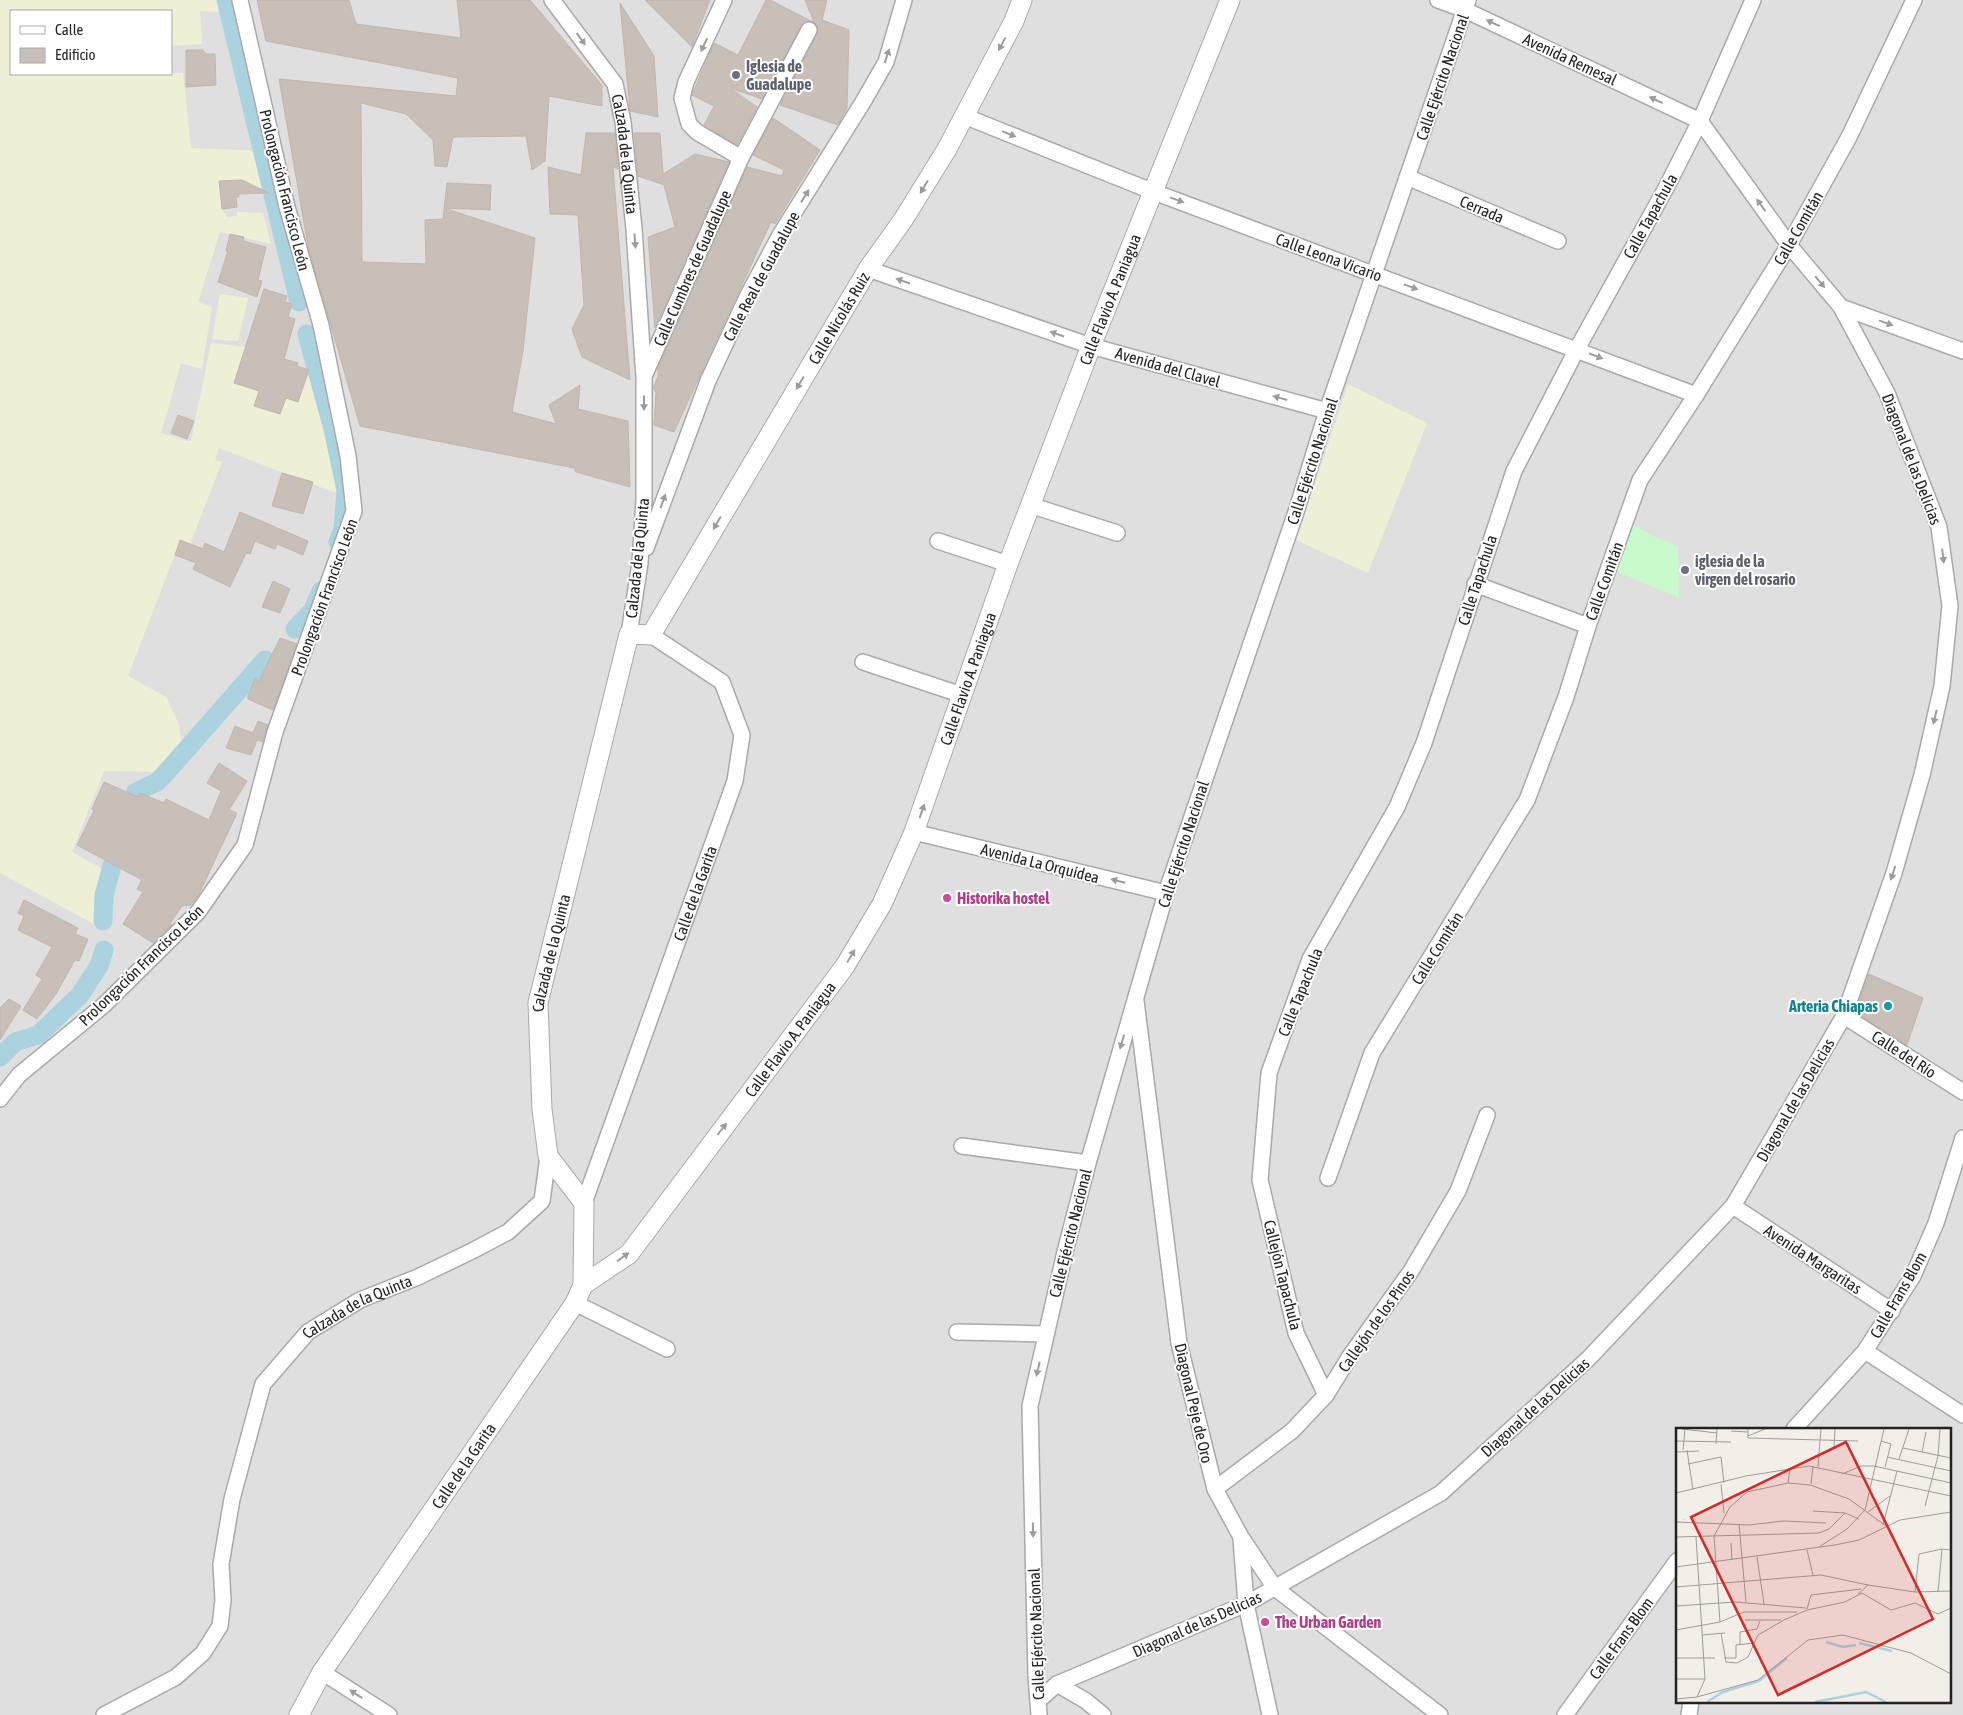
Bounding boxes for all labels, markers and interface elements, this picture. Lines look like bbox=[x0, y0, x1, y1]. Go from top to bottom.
legend bbox=[10, 10, 172, 75]
street label: Calle Ejército Nacional bbox=[1412, 11, 1473, 143]
one-way arrow bbox=[1486, 19, 1500, 27]
text: Calle bbox=[55, 21, 84, 38]
street label: Avenida Remesal bbox=[1520, 29, 1621, 89]
one-way arrow bbox=[576, 32, 586, 46]
one-way arrow bbox=[998, 37, 1006, 51]
one-way arrow bbox=[700, 38, 708, 52]
text: Edificio bbox=[55, 46, 96, 63]
one-way arrow bbox=[884, 48, 892, 63]
place label: Iglesia de Guadalupe bbox=[746, 57, 812, 93]
marker: Iglesia de Guadalupe bbox=[730, 69, 742, 81]
street label: Calzada de la Quinta bbox=[608, 92, 641, 215]
one-way arrow bbox=[1649, 96, 1663, 104]
street label: Prolongación Francisco León bbox=[255, 107, 314, 273]
one-way arrow bbox=[1002, 130, 1017, 138]
street label: Calle Tapachula bbox=[1619, 171, 1682, 262]
one-way arrow bbox=[919, 180, 928, 193]
street label: Calle Cumbres de Guadalupe bbox=[649, 187, 735, 349]
street label: Calle Comitán bbox=[1770, 188, 1826, 268]
one-way arrow bbox=[800, 189, 809, 202]
street label: Cerrada bbox=[1457, 192, 1507, 226]
one-way arrow bbox=[1170, 196, 1185, 204]
one-way arrow bbox=[1756, 198, 1766, 212]
street label: Calle Real de Guadalupe bbox=[719, 208, 804, 344]
street label: Calle Leona Vicario bbox=[1274, 229, 1384, 285]
street label: Calle Flavio A. Paniagua bbox=[1076, 231, 1144, 367]
one-way arrow bbox=[632, 233, 640, 249]
street label: Calle Nicolás Ruiz bbox=[805, 269, 873, 367]
one-way arrow bbox=[1815, 276, 1826, 289]
one-way arrow bbox=[895, 277, 910, 285]
one-way arrow bbox=[1404, 283, 1419, 291]
one-way arrow bbox=[1879, 320, 1894, 327]
one-way arrow bbox=[1049, 330, 1064, 337]
street label: Avenida del Clavel bbox=[1113, 343, 1223, 391]
one-way arrow bbox=[1589, 352, 1604, 360]
one-way arrow bbox=[796, 377, 805, 390]
street label: Diagonal de las Delicias bbox=[1878, 391, 1945, 528]
one-way arrow bbox=[1272, 394, 1287, 402]
street label: Calle Ejército Nacional bbox=[1283, 395, 1342, 527]
one-way arrow bbox=[640, 396, 648, 412]
one-way arrow bbox=[659, 493, 667, 508]
street label: Calzada de la Quinta bbox=[622, 497, 652, 619]
street label: Prolongación Francisco León bbox=[287, 516, 362, 678]
one-way arrow bbox=[713, 517, 722, 530]
street label: Calle Tapachula bbox=[1454, 533, 1501, 628]
street label: Calle Comitán bbox=[1581, 539, 1627, 623]
one-way arrow bbox=[1939, 548, 1947, 564]
place label: iglesia de la virgen del rosario bbox=[1695, 552, 1796, 588]
marker: iglesia de la virgen del rosario bbox=[1679, 564, 1691, 576]
street label: Calle Flavio A. Paniagua bbox=[936, 610, 999, 747]
one-way arrow bbox=[1931, 709, 1939, 724]
street label: Calle Ejército Nacional bbox=[1154, 778, 1213, 910]
one-way arrow bbox=[918, 803, 926, 818]
street label: Avenida La Orquídea bbox=[979, 840, 1101, 887]
street label: Calle de la Garita bbox=[670, 843, 720, 943]
one-way arrow bbox=[1889, 866, 1897, 881]
one-way arrow bbox=[1111, 877, 1126, 885]
place label: Historika hostel bbox=[957, 889, 1050, 907]
street label: Calzada de la Quinta bbox=[529, 892, 574, 1012]
marker: Historika hostel bbox=[941, 892, 953, 904]
street label: Prolongación Francisco León bbox=[75, 901, 208, 1030]
street label: Calle Comitán bbox=[1408, 908, 1466, 988]
street label: Calle Tapachula bbox=[1274, 945, 1327, 1039]
one-way arrow bbox=[846, 950, 855, 963]
street label: Calle Flavio A. Paniagua bbox=[741, 978, 839, 1100]
place label: Arteria Chiapas bbox=[1788, 997, 1878, 1015]
marker: Arteria Chiapas bbox=[1882, 1000, 1894, 1012]
street label: Calle del Río bbox=[1869, 1027, 1939, 1081]
one-way arrow bbox=[1118, 1034, 1126, 1049]
street label: Diagonal de las Delicias bbox=[1752, 1035, 1839, 1165]
one-way arrow bbox=[717, 1123, 728, 1136]
street label: Calle Ejército Nacional bbox=[1045, 1166, 1096, 1300]
street label: Callejón Tapachula bbox=[1260, 1218, 1305, 1332]
street label: Avenida Margaritas bbox=[1760, 1221, 1865, 1298]
street label: Calle Frans Blom bbox=[1866, 1249, 1930, 1341]
one-way arrow bbox=[616, 1252, 630, 1262]
street label: Callejón de los Pinos bbox=[1334, 1266, 1419, 1376]
street label: Calzada de la Quinta bbox=[298, 1271, 414, 1342]
street label: Diagonal Peje de Oro bbox=[1170, 1341, 1217, 1465]
street label: Diagonal de las Delicias bbox=[1477, 1354, 1594, 1461]
one-way arrow bbox=[1034, 1361, 1042, 1376]
street label: Calle de la Garita bbox=[428, 1419, 499, 1512]
inset map bbox=[1676, 1428, 1950, 1702]
one-way arrow bbox=[1029, 1522, 1037, 1538]
street label: Calle Ejército Nacional bbox=[1025, 1567, 1048, 1700]
street label: Diagonal de las Delicias bbox=[1130, 1587, 1265, 1661]
street label: Calle Frans Blom bbox=[1585, 1594, 1657, 1682]
place label: The Urban Garden bbox=[1275, 1613, 1382, 1631]
marker: The Urban Garden bbox=[1259, 1616, 1271, 1628]
one-way arrow bbox=[349, 1689, 362, 1698]

